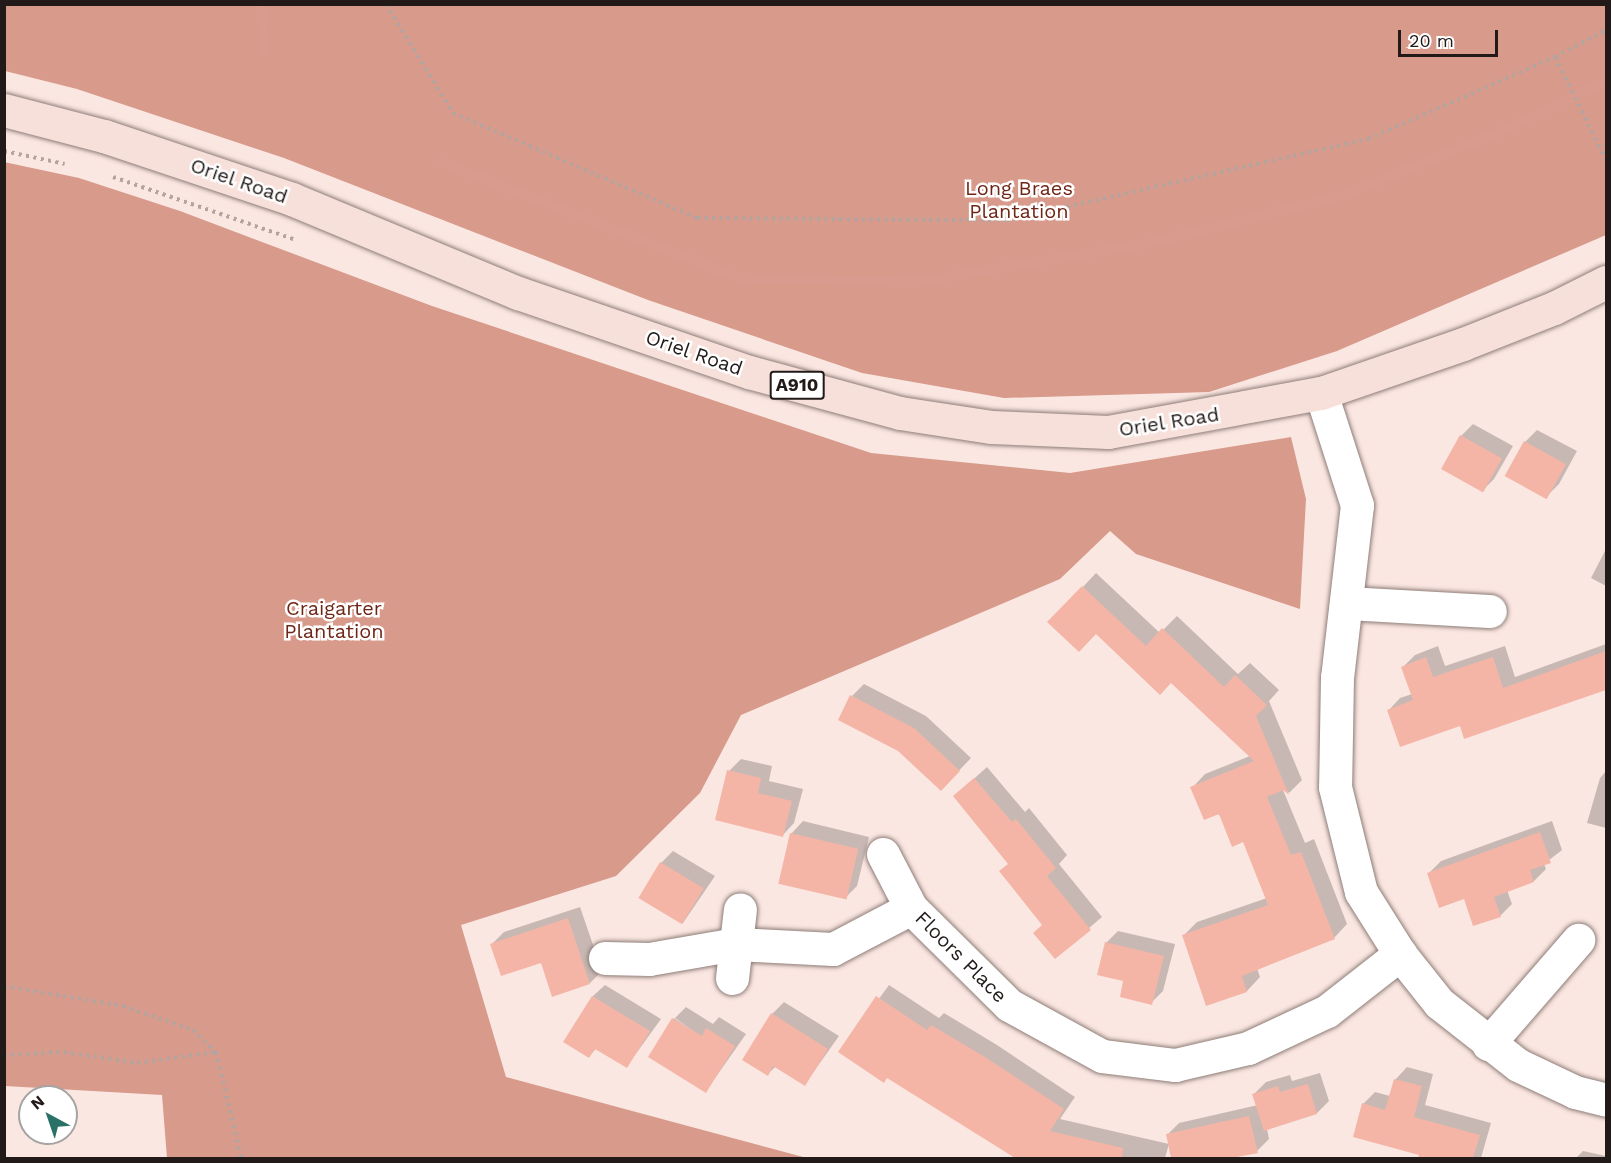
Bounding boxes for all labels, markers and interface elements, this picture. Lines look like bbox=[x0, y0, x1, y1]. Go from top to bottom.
scale bar bbox=[1401, 18, 1502, 56]
text: 20 m bbox=[1409, 30, 1454, 51]
street label: Oriel Road bbox=[187, 153, 291, 209]
park label: Long Braes Plantation bbox=[965, 177, 1073, 224]
street label: Oriel Road bbox=[642, 325, 746, 381]
road number: A910 bbox=[768, 370, 826, 400]
street label: Oriel Road bbox=[1117, 402, 1221, 442]
park label: Craigarter Plantation bbox=[284, 597, 384, 644]
street label: Floors Place bbox=[910, 906, 1012, 1008]
north arrow bbox=[18, 1085, 78, 1145]
text: N bbox=[27, 1091, 48, 1113]

